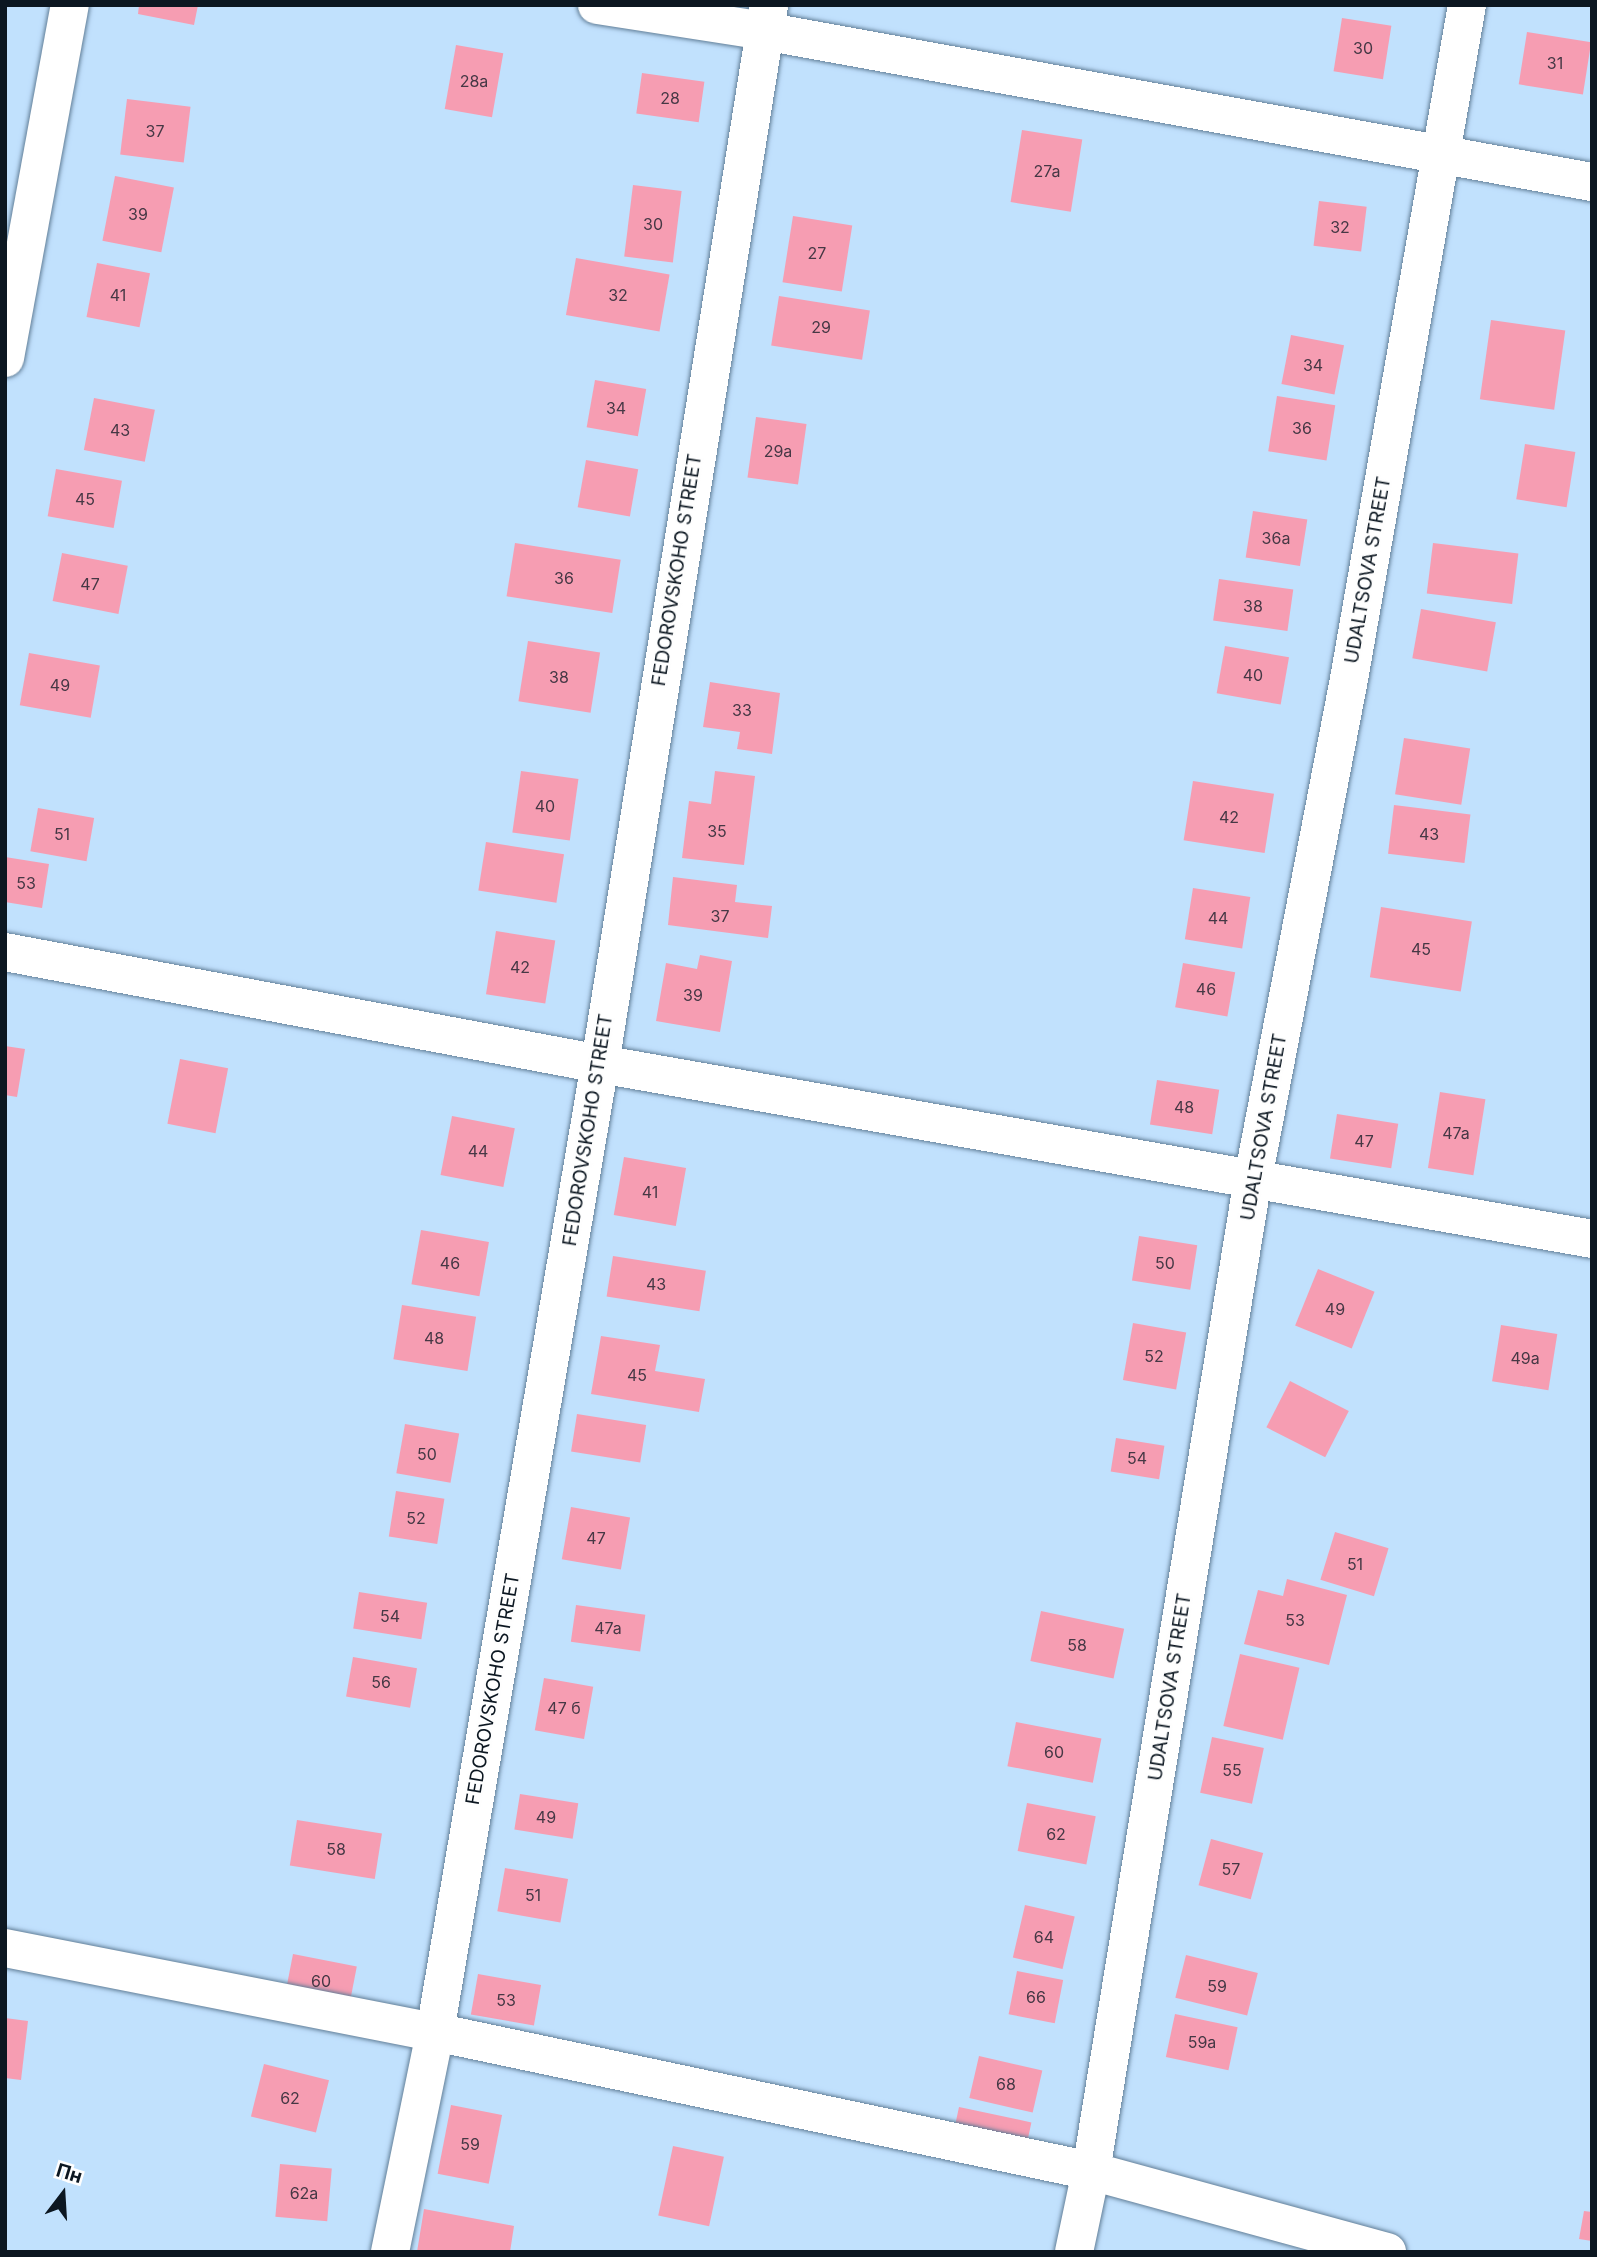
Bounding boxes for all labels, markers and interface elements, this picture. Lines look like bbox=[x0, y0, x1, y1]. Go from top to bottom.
house number: 30 bbox=[1353, 38, 1373, 58]
house number: 31 bbox=[1547, 53, 1563, 73]
house number: 28а bbox=[460, 71, 488, 91]
house number: 28 bbox=[660, 88, 680, 108]
house number: 37 bbox=[146, 121, 164, 141]
house number: 27а bbox=[1033, 161, 1061, 181]
house number: 39 bbox=[128, 204, 148, 224]
house number: 30 bbox=[643, 214, 663, 234]
house number: 32 bbox=[1330, 217, 1350, 237]
house number: 27 bbox=[808, 243, 826, 263]
house number: 41 bbox=[110, 285, 126, 305]
house number: 32 bbox=[608, 285, 628, 305]
house number: 29 bbox=[811, 317, 831, 337]
house number: 34 bbox=[1303, 355, 1323, 375]
house number: 34 bbox=[606, 398, 626, 418]
house number: 36 bbox=[1292, 418, 1312, 438]
house number: 43 bbox=[110, 420, 130, 440]
house number: 29а bbox=[764, 441, 792, 461]
street label: FEDOROVSKOHO STREET bbox=[647, 452, 707, 688]
street label: UDALTSOVA STREET bbox=[1340, 475, 1396, 665]
house number: 45 bbox=[75, 489, 95, 509]
house number: 36а bbox=[1262, 528, 1290, 548]
house number: 36 bbox=[554, 568, 574, 588]
house number: 47 bbox=[80, 574, 100, 594]
house number: 38 bbox=[1243, 596, 1263, 616]
house number: 40 bbox=[1243, 665, 1263, 685]
house number: 38 bbox=[549, 667, 569, 687]
house number: 49 bbox=[50, 675, 70, 695]
house number: 33 bbox=[732, 700, 752, 720]
house number: 40 bbox=[535, 796, 555, 816]
house number: 42 bbox=[1219, 807, 1239, 827]
house number: 35 bbox=[707, 821, 727, 841]
house number: 51 bbox=[54, 824, 70, 844]
house number: 43 bbox=[1419, 824, 1439, 844]
house number: 53 bbox=[16, 873, 36, 893]
house number: 37 bbox=[711, 906, 729, 926]
house number: 44 bbox=[1208, 908, 1228, 928]
house number: 45 bbox=[1411, 939, 1431, 959]
house number: 42 bbox=[510, 957, 530, 977]
house number: 46 bbox=[1196, 979, 1216, 999]
house number: 39 bbox=[683, 985, 703, 1005]
street label: FEDOROVSKOHO STREET bbox=[558, 1012, 618, 1248]
street label: UDALTSOVA STREET bbox=[1236, 1032, 1292, 1222]
house number: 48 bbox=[1174, 1097, 1194, 1117]
house number: 47а bbox=[1442, 1123, 1470, 1143]
house number: 47 bbox=[1354, 1131, 1374, 1151]
house number: 44 bbox=[468, 1141, 488, 1161]
house number: 41 bbox=[642, 1182, 658, 1202]
house number: 46 bbox=[440, 1253, 460, 1273]
house number: 50 bbox=[1155, 1253, 1175, 1273]
house number: 43 bbox=[646, 1274, 666, 1294]
house number: 49 bbox=[1325, 1299, 1345, 1319]
house number: 48 bbox=[424, 1328, 444, 1348]
house number: 52 bbox=[1144, 1346, 1164, 1366]
house number: 49а bbox=[1510, 1348, 1540, 1368]
house number: 45 bbox=[627, 1365, 647, 1385]
house number: 50 bbox=[417, 1444, 437, 1464]
house number: 54 bbox=[1127, 1448, 1147, 1468]
house number: 52 bbox=[406, 1508, 426, 1528]
house number: 47 bbox=[586, 1528, 606, 1548]
house number: 51 bbox=[1347, 1554, 1363, 1574]
street label: FEDOROVSKOHO STREET bbox=[461, 1571, 525, 1807]
street label: UDALTSOVA STREET bbox=[1144, 1592, 1196, 1782]
house number: 54 bbox=[380, 1606, 400, 1626]
house number: 53 bbox=[1285, 1610, 1305, 1630]
house number: 47а bbox=[594, 1618, 622, 1638]
house number: 58 bbox=[1067, 1635, 1087, 1655]
house number: 56 bbox=[371, 1672, 391, 1692]
house number: 47 б bbox=[547, 1698, 581, 1718]
house number: 60 bbox=[1044, 1742, 1064, 1762]
house number: 55 bbox=[1222, 1760, 1242, 1780]
house number: 49 bbox=[536, 1807, 556, 1827]
house number: 62 bbox=[1046, 1824, 1066, 1844]
house number: 58 bbox=[326, 1839, 346, 1859]
house number: 57 bbox=[1222, 1859, 1240, 1879]
house number: 51 bbox=[525, 1885, 541, 1905]
house number: 64 bbox=[1034, 1927, 1054, 1947]
house number: 60 bbox=[311, 1971, 331, 1991]
house number: 59 bbox=[1207, 1976, 1227, 1996]
house number: 66 bbox=[1026, 1987, 1046, 2007]
house number: 53 bbox=[496, 1990, 516, 2010]
house number: 59а bbox=[1188, 2032, 1216, 2052]
house number: 68 bbox=[996, 2074, 1016, 2094]
house number: 62 bbox=[280, 2088, 300, 2108]
house number: 59 bbox=[460, 2134, 480, 2154]
north arrow bbox=[28, 2159, 98, 2229]
text: Пн bbox=[53, 2159, 85, 2188]
house number: 62а bbox=[290, 2183, 318, 2203]

